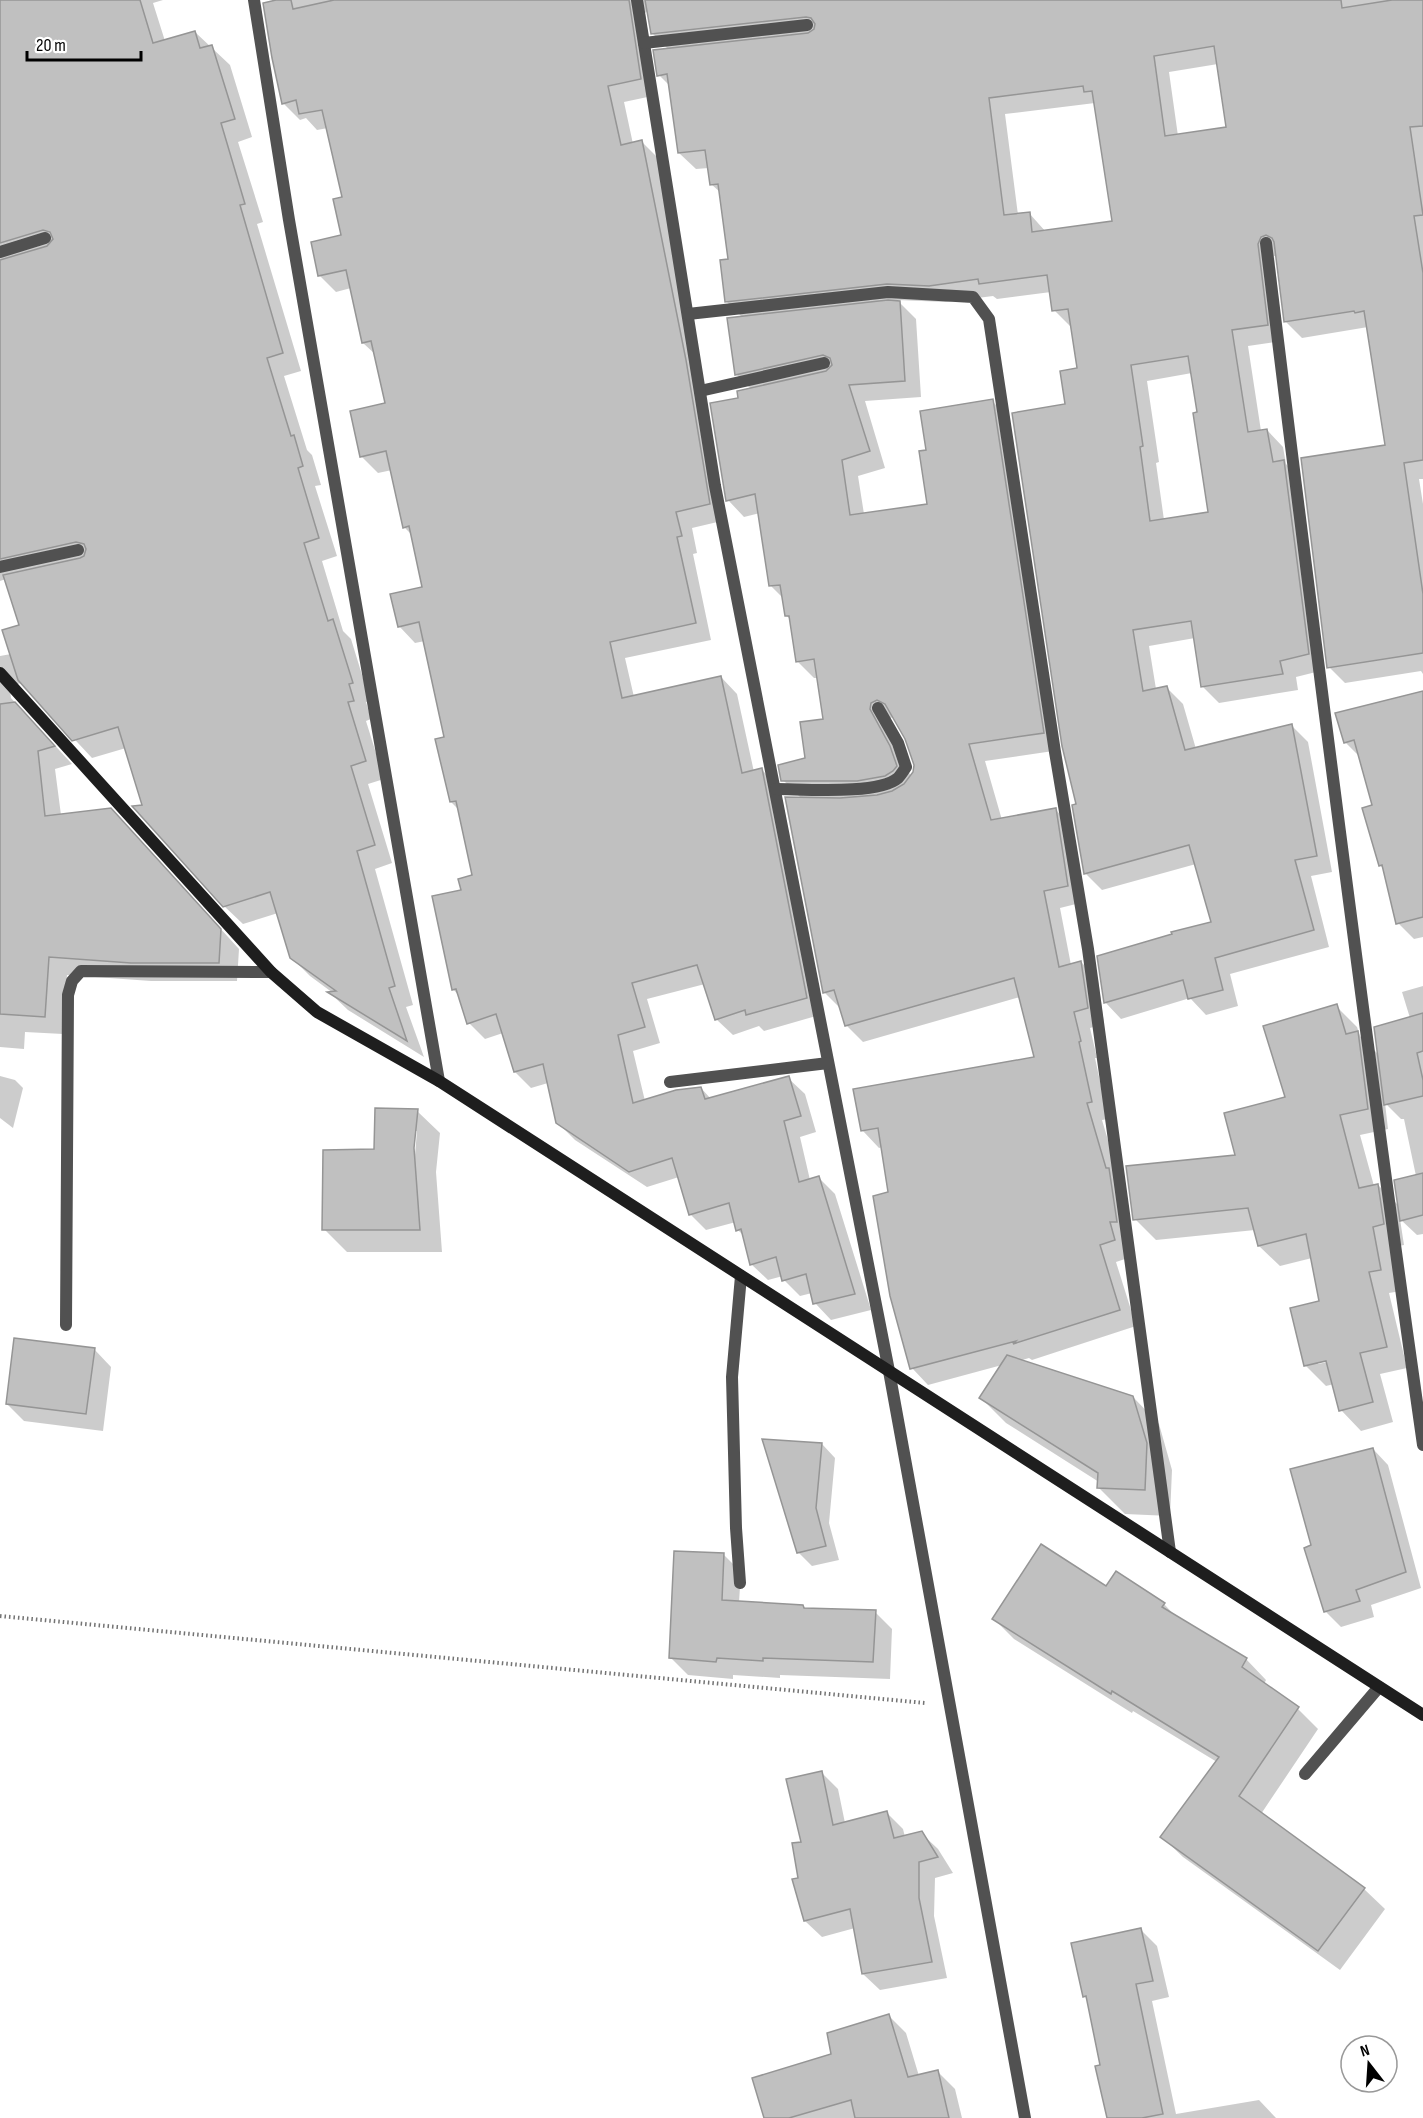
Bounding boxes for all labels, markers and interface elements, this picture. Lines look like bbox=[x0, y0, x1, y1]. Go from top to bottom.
scale bar bbox=[27, 24, 141, 62]
text: 20 m bbox=[36, 35, 66, 56]
north arrow bbox=[1339, 2034, 1399, 2094]
text: N bbox=[1358, 2041, 1372, 2061]

